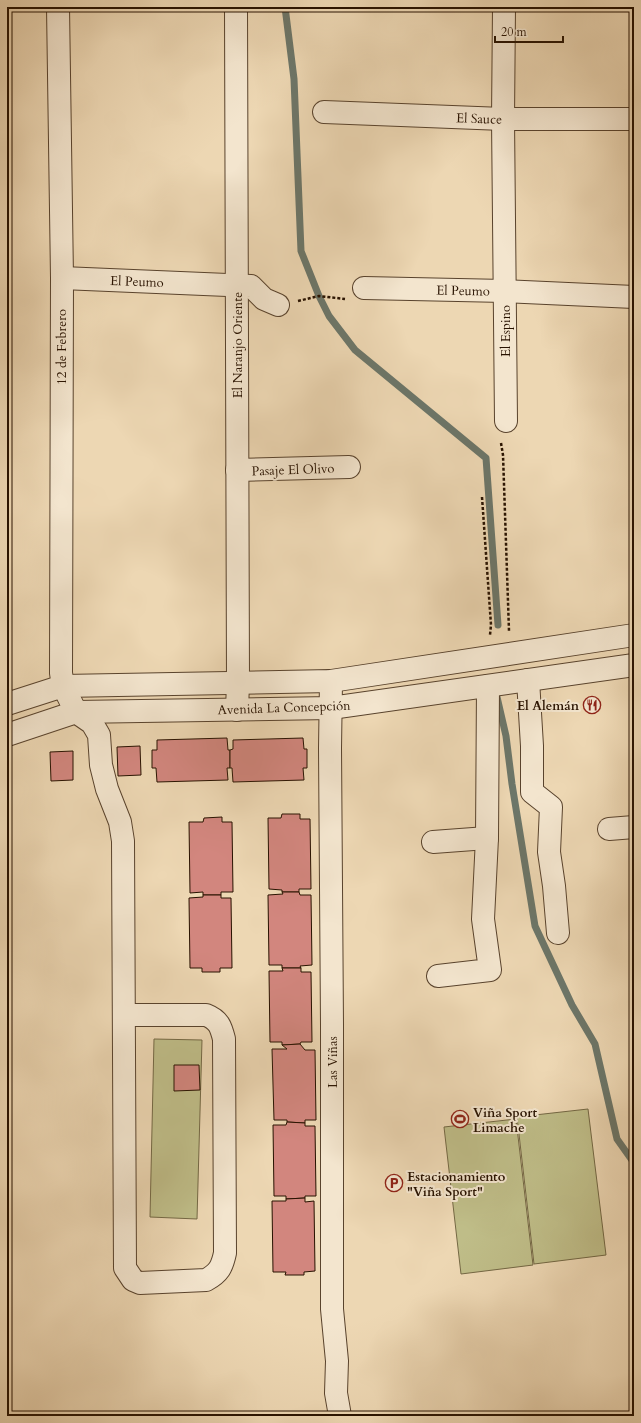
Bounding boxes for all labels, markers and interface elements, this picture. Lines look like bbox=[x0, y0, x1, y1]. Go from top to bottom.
scale bar bbox=[495, 18, 563, 44]
text: 20 m bbox=[501, 24, 528, 40]
street label: El Sauce bbox=[456, 109, 502, 129]
street label: El Peumo bbox=[110, 272, 164, 292]
street label: El Peumo bbox=[436, 282, 490, 300]
street label: El Naranjo Oriente bbox=[229, 292, 247, 398]
street label: El Espino bbox=[497, 305, 515, 357]
street label: 12 de Febrero bbox=[53, 309, 71, 385]
street label: Pasaje El Olivo bbox=[251, 460, 335, 480]
restaurant icon: El Alemán bbox=[582, 695, 602, 715]
street label: Avenida La Concepción bbox=[217, 697, 351, 719]
place label: El Alemán bbox=[517, 697, 580, 715]
street label: Las Viñas bbox=[324, 1036, 342, 1088]
place label: Viña Sport Limache bbox=[473, 1104, 537, 1137]
sports icon: Viña Sport Limache bbox=[450, 1109, 470, 1129]
place label: Estacionamiento "Viña Sport" bbox=[407, 1168, 506, 1201]
parking icon: Estacionamiento "Viña Sport" bbox=[384, 1173, 404, 1193]

